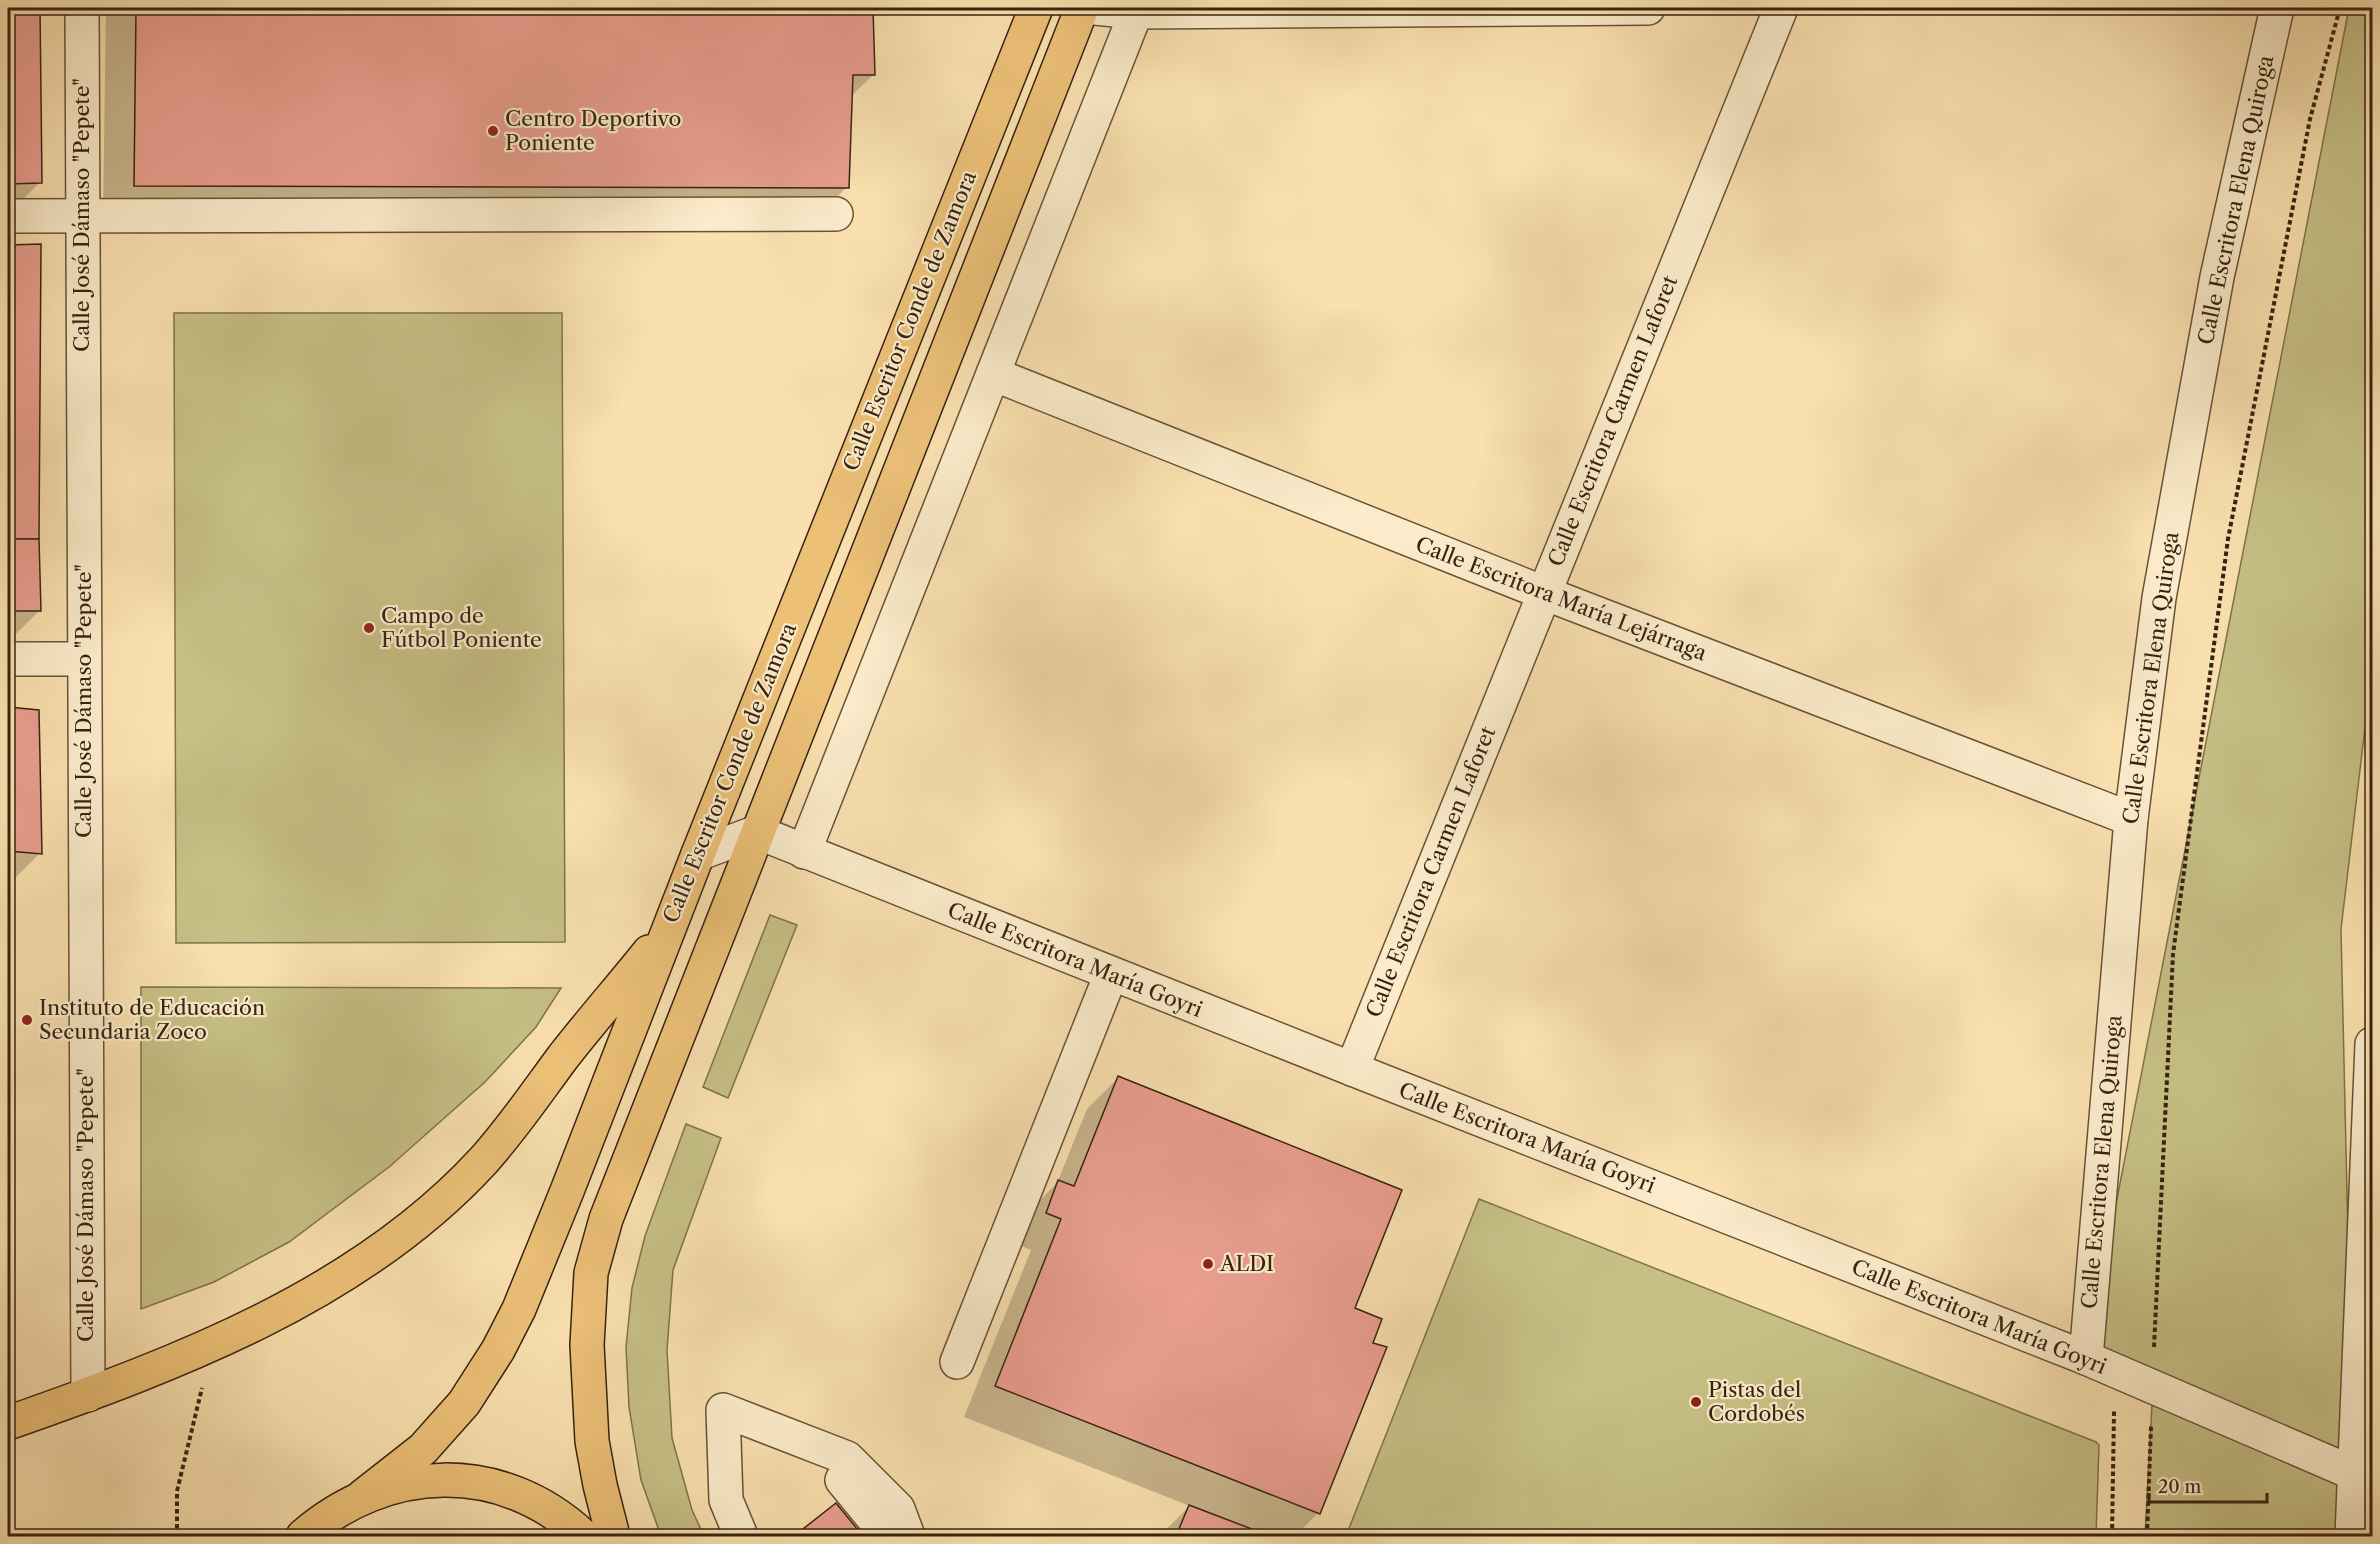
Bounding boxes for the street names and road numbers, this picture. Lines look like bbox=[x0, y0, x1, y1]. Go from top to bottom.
street label: Calle Escritora Elena Quiroga bbox=[2193, 52, 2279, 347]
street label: Calle José Dámaso "Pepete" bbox=[69, 78, 94, 352]
street label: Calle Escritor Conde de Zamora bbox=[838, 166, 982, 474]
street label: Calle Escritora Carmen Laforet bbox=[1543, 271, 1683, 570]
street label: Calle Escritora Elena Quiroga bbox=[2118, 529, 2184, 826]
street label: Calle Escritora María Lejárraga bbox=[1412, 531, 1711, 666]
street label: Calle José Dámaso "Pepete" bbox=[71, 564, 96, 838]
street label: Calle Escritor Conde de Zamora bbox=[658, 618, 802, 926]
street label: Calle Escritora Carmen Laforet bbox=[1361, 722, 1501, 1021]
street label: Calle Escritora María Goyri bbox=[944, 897, 1206, 1022]
street label: Calle Escritora Elena Quiroga bbox=[2076, 1013, 2127, 1310]
street label: Calle José Dámaso "Pepete" bbox=[73, 1068, 98, 1342]
street label: Calle Escritora María Goyri bbox=[1396, 1077, 1659, 1198]
street label: Calle Escritora María Goyri bbox=[1848, 1254, 2110, 1379]

